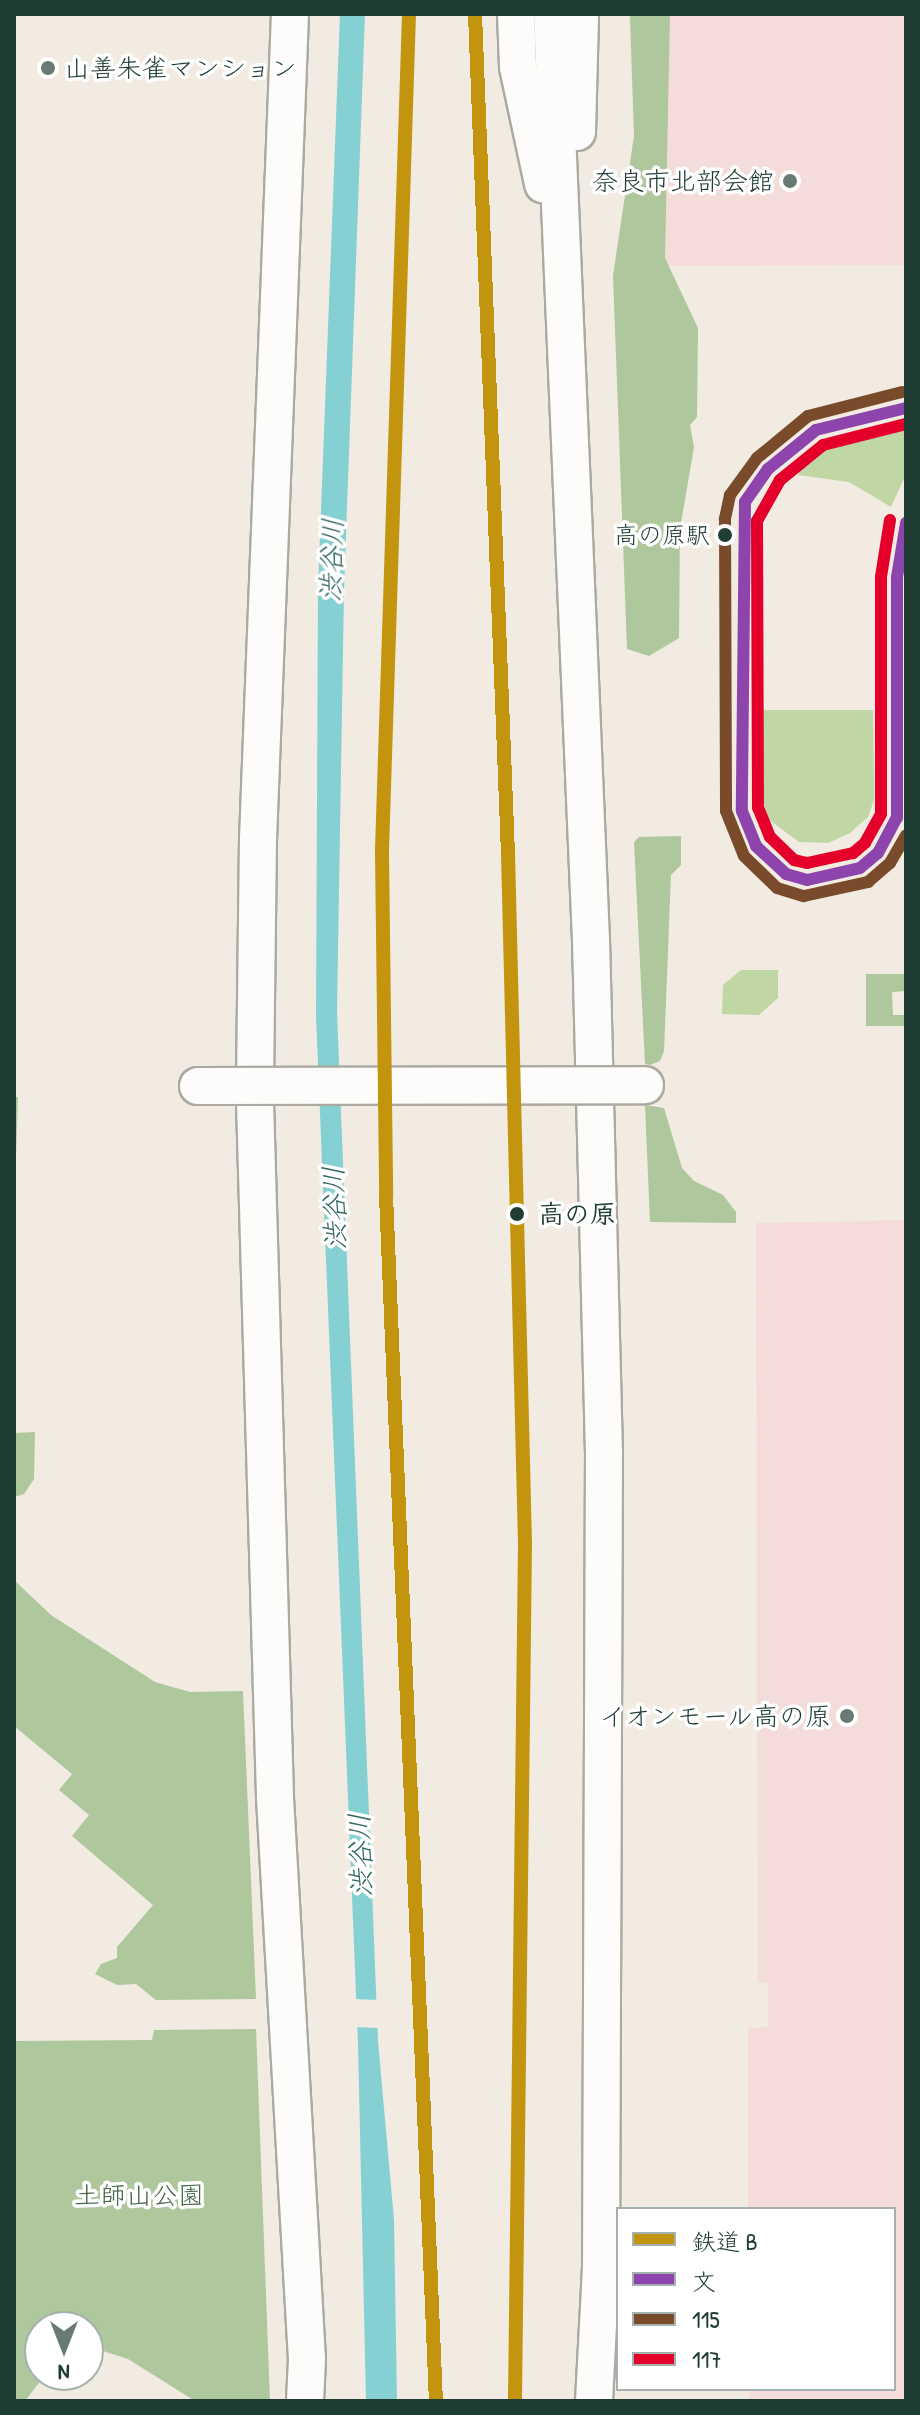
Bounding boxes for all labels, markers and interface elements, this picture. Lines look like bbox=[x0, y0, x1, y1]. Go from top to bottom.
place label: 山善朱雀マンション bbox=[64, 52, 298, 84]
marker: 山善朱雀マンション bbox=[39, 59, 57, 77]
place label: 奈良市北部会館 bbox=[592, 165, 774, 197]
marker: 奈良市北部会館 bbox=[781, 172, 799, 190]
water label: 渋谷川 bbox=[313, 517, 349, 603]
place label: 高の原駅 bbox=[614, 521, 710, 549]
marker: 高の原駅 bbox=[717, 527, 733, 543]
water label: 渋谷川 bbox=[316, 1165, 352, 1251]
place label: 高の原 bbox=[538, 1198, 616, 1230]
marker: 高の原 bbox=[503, 1200, 531, 1228]
place label: イオンモール高の原 bbox=[597, 1700, 831, 1732]
marker: イオンモール高の原 bbox=[838, 1707, 856, 1725]
water label: 渋谷川 bbox=[342, 1812, 378, 1898]
park label: 土師山公園 bbox=[74, 2179, 204, 2211]
legend bbox=[616, 2207, 896, 2391]
text: 鉄道 B bbox=[692, 2225, 758, 2257]
text: 文 bbox=[692, 2265, 716, 2297]
text: 115 bbox=[692, 2303, 720, 2335]
north arrow bbox=[24, 2311, 104, 2391]
text: 117 bbox=[692, 2343, 721, 2375]
text: N bbox=[58, 2358, 70, 2388]

